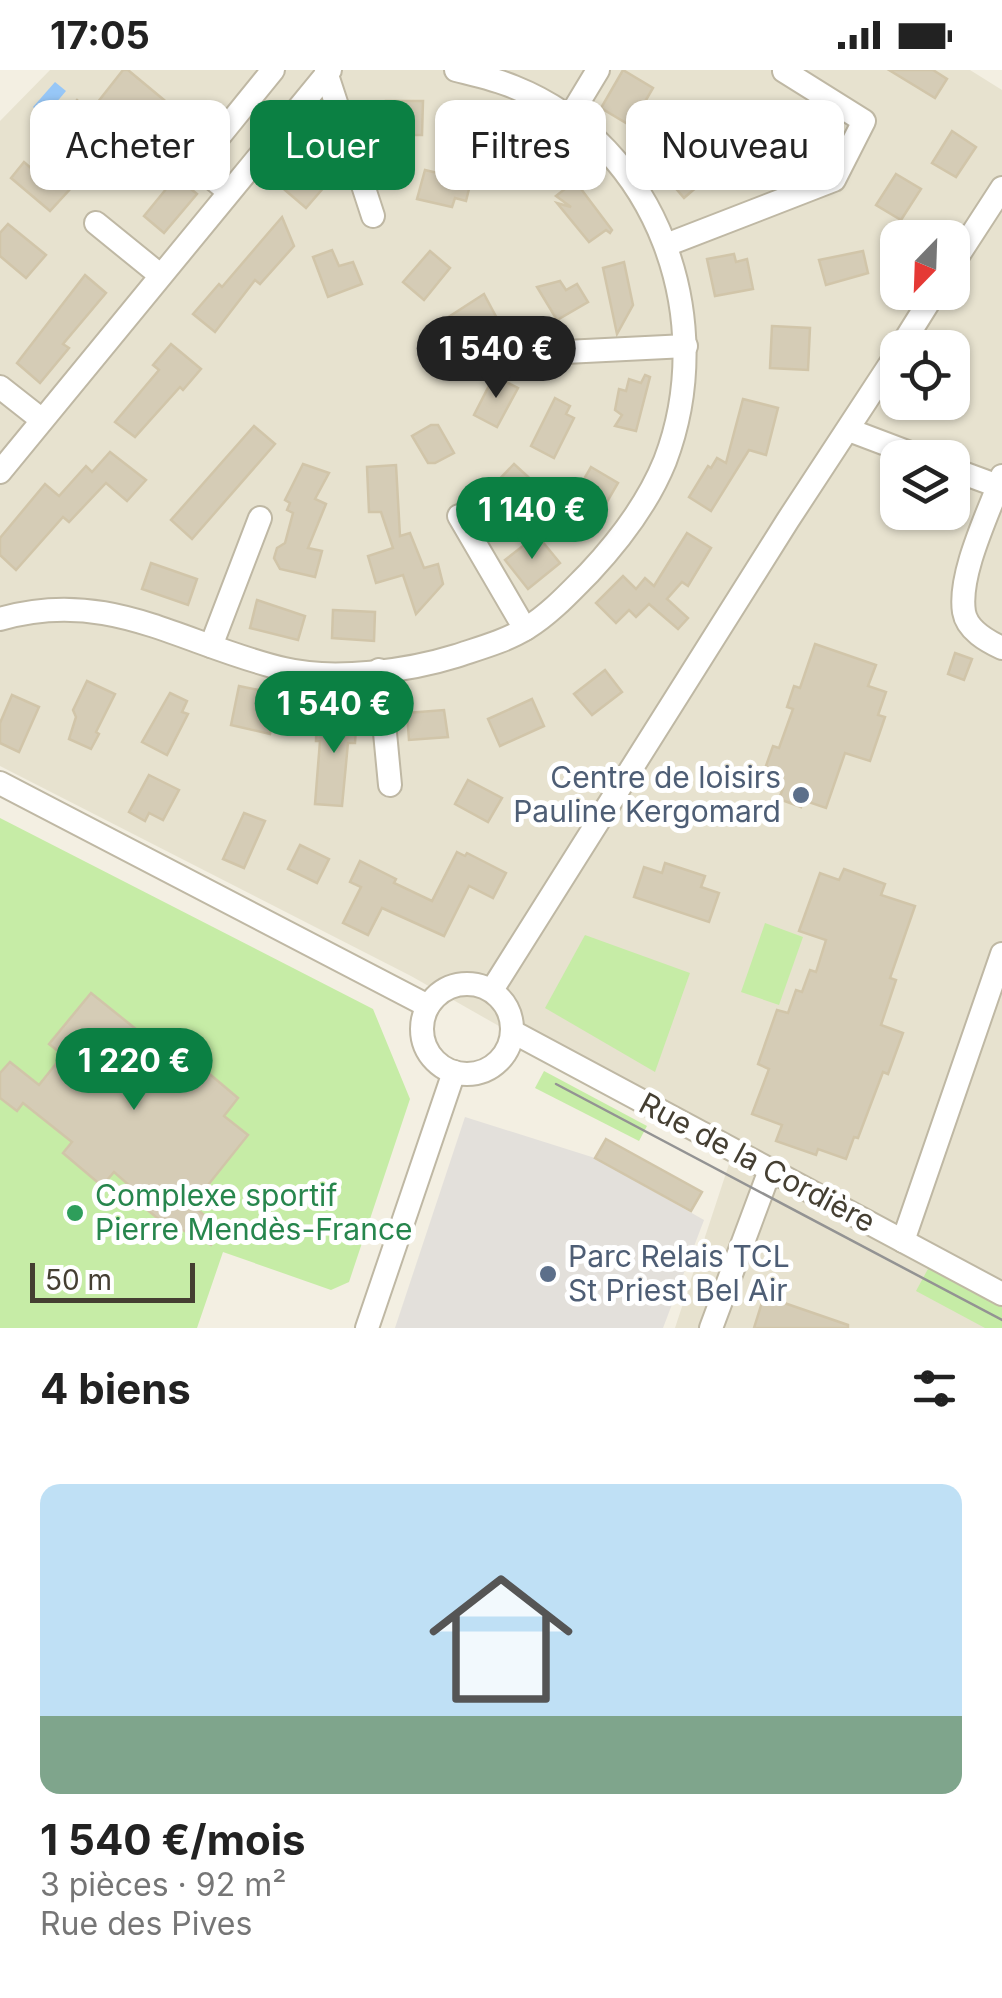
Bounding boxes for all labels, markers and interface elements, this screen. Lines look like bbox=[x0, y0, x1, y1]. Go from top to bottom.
text: 17:05 bbox=[50, 12, 150, 58]
chip: Acheter bbox=[30, 100, 230, 190]
chip: Louer bbox=[250, 100, 415, 190]
chip: Filtres bbox=[435, 100, 606, 190]
chip: Nouveau bbox=[626, 100, 844, 190]
north arrow bbox=[880, 220, 970, 310]
map controls bbox=[880, 220, 970, 530]
pin: 1 540 € bbox=[404, 316, 588, 401]
text: 1 540 € bbox=[439, 329, 553, 368]
button: locate bbox=[880, 330, 970, 420]
button: layers bbox=[880, 440, 970, 530]
pin: 1 140 € bbox=[440, 477, 624, 562]
text: 1 140 € bbox=[478, 490, 586, 529]
pin: 1 540 € bbox=[242, 671, 426, 756]
text: 1 540 € bbox=[277, 684, 391, 723]
place label: Centre de loisirs Pauline Kergomard bbox=[513, 759, 781, 829]
marker: Centre de loisirs Pauline Kergomard bbox=[790, 784, 812, 806]
pin: 1 220 € bbox=[42, 1028, 226, 1113]
text: 1 220 € bbox=[78, 1041, 190, 1080]
street label: Rue de la Cordière bbox=[633, 1085, 882, 1239]
place label: Complexe sportif Pierre Mendès-France bbox=[95, 1177, 413, 1247]
marker: Complexe sportif Pierre Mendès-France bbox=[64, 1202, 86, 1224]
place label: Parc Relais TCL St Priest Bel Air bbox=[568, 1238, 790, 1308]
scale bar bbox=[30, 1258, 195, 1302]
text: 50 m bbox=[45, 1263, 112, 1297]
marker: Parc Relais TCL St Priest Bel Air bbox=[537, 1263, 559, 1285]
icon: filters bbox=[907, 1361, 962, 1416]
text: 4 biens bbox=[40, 1363, 191, 1414]
icon: home bbox=[411, 1549, 591, 1729]
text: 1 540 €/mois bbox=[40, 1814, 306, 1865]
text: 3 pièces · 92 m² bbox=[40, 1865, 286, 1904]
text: Rue des Pives bbox=[40, 1904, 252, 1943]

